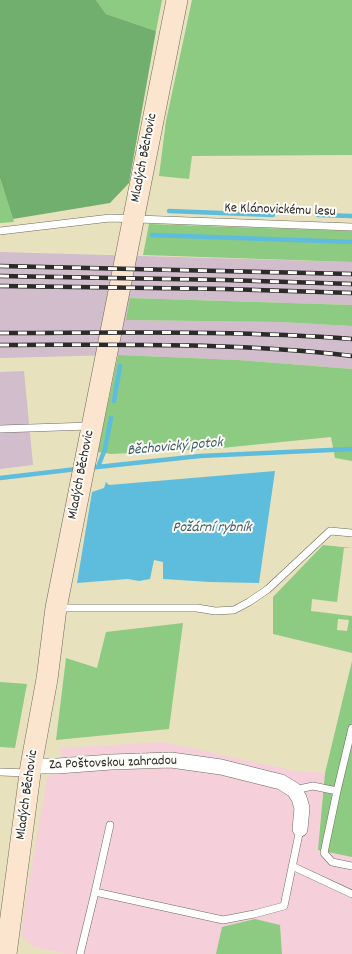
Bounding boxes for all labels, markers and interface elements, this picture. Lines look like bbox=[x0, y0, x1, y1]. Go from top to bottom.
street label: Mladých Běchovic bbox=[128, 112, 162, 204]
street label: Ke Klánovickému lesu bbox=[224, 201, 336, 221]
street label: Mladých Běchovic bbox=[65, 429, 99, 521]
water label: Běchovický potok bbox=[127, 435, 223, 461]
water label: Požární rybník bbox=[173, 520, 251, 538]
street label: Mladých Běchovic bbox=[13, 749, 43, 841]
street label: Za Poštovskou zahradou bbox=[49, 753, 177, 775]

